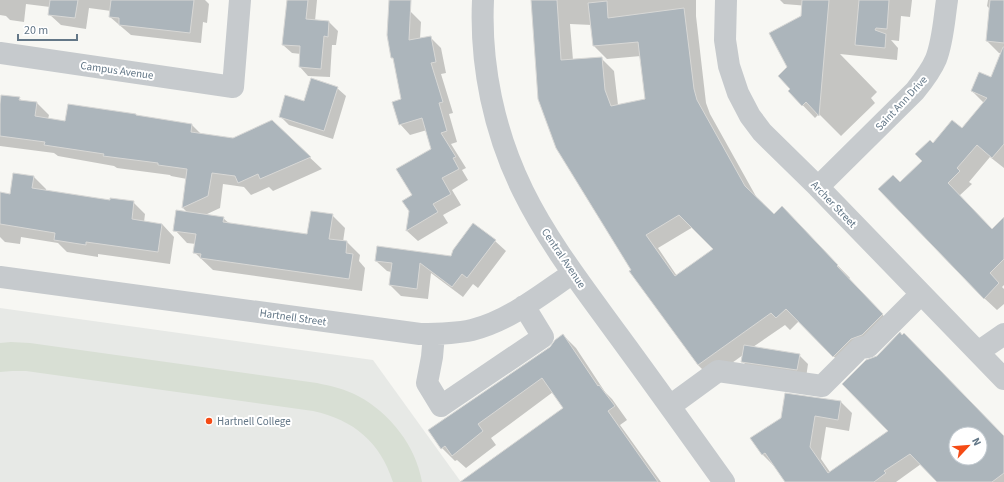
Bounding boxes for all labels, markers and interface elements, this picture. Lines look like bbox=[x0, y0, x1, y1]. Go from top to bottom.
scale bar bbox=[18, 16, 77, 42]
text: 20 m bbox=[24, 22, 48, 39]
street label: Campus Avenue bbox=[79, 58, 155, 83]
street label: Saint Ann Drive bbox=[872, 72, 931, 134]
street label: Archer Street bbox=[808, 178, 860, 231]
street label: Central Avenue bbox=[538, 225, 590, 292]
street label: Hartnell Street bbox=[259, 305, 327, 330]
place label: Hartnell College bbox=[217, 414, 291, 429]
marker: Hartnell College bbox=[204, 416, 214, 426]
north arrow bbox=[948, 426, 988, 466]
text: N bbox=[968, 435, 985, 448]

